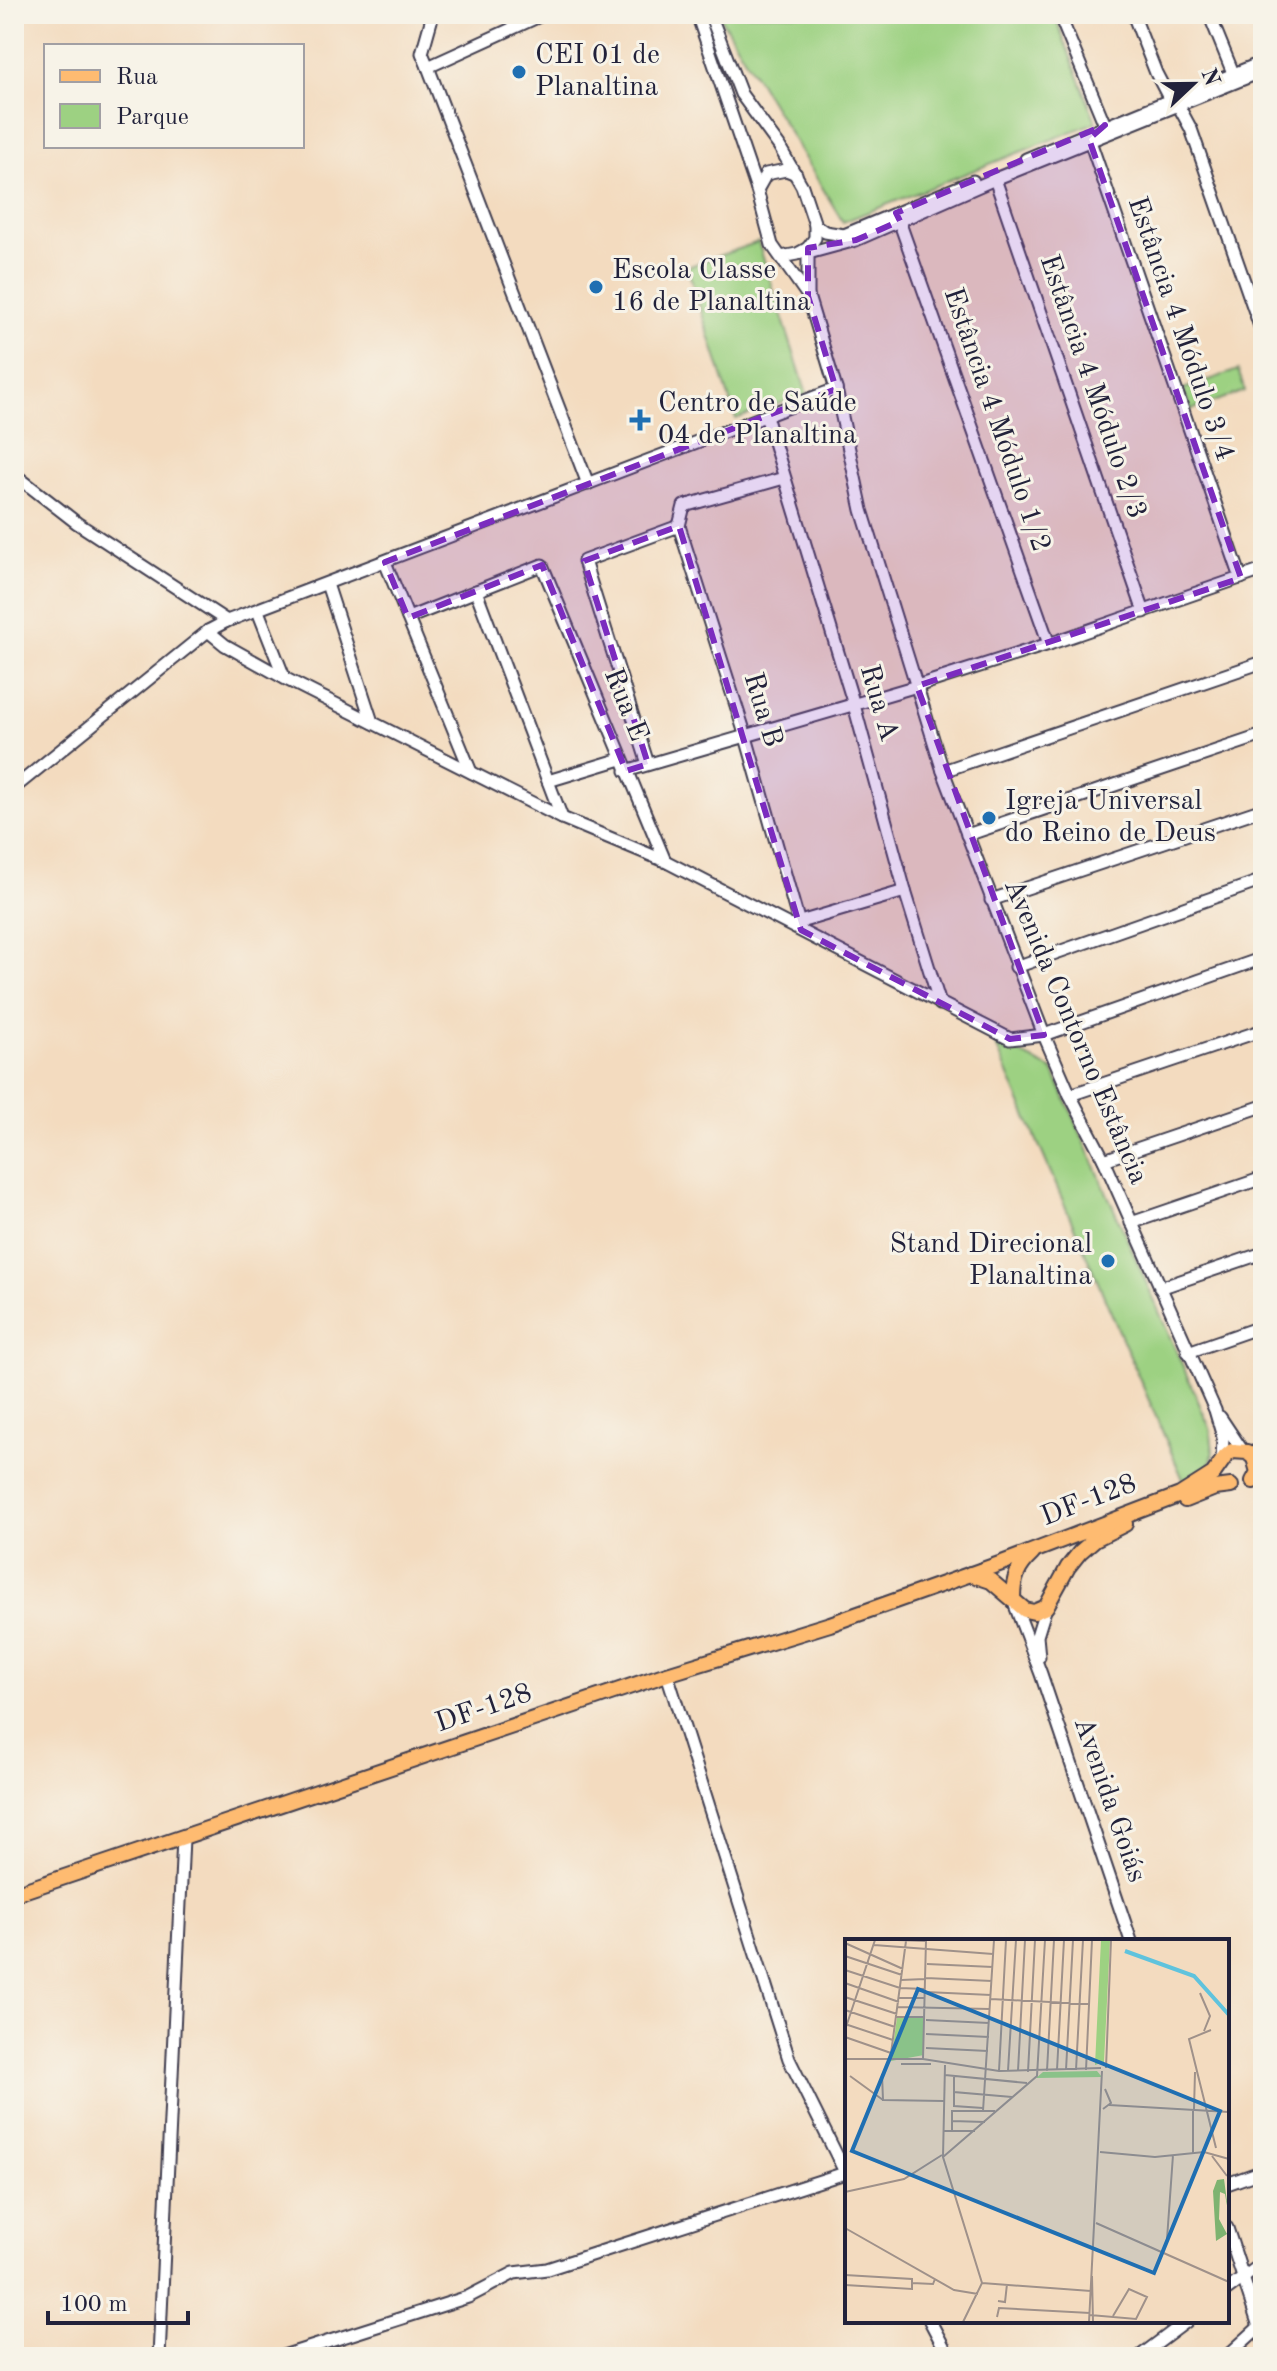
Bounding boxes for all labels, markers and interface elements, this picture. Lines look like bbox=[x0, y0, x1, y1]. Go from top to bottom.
place label: CEI 01 de Planaltina bbox=[535, 42, 660, 102]
legend bbox=[44, 44, 304, 148]
north arrow bbox=[1153, 44, 1233, 124]
marker: CEI 01 de Planaltina bbox=[510, 63, 528, 81]
text: N bbox=[1196, 65, 1223, 89]
text: Rua bbox=[116, 66, 158, 90]
text: Parque bbox=[116, 106, 189, 130]
street label: Estância 4 Módulo 3/4 bbox=[1122, 193, 1238, 465]
street label: Estância 4 Módulo 2/3 bbox=[1034, 251, 1150, 523]
place label: Escola Classe 16 de Planaltina bbox=[612, 257, 811, 317]
marker: Escola Classe 16 de Planaltina bbox=[587, 278, 605, 296]
street label: Estância 4 Módulo 1/2 bbox=[938, 284, 1054, 556]
place label: Centro de Saúde 04 de Planaltina bbox=[658, 390, 857, 450]
marker: Centro de Saúde 04 de Planaltina bbox=[629, 409, 651, 431]
street label: Rua A bbox=[854, 662, 902, 744]
street label: Rua E bbox=[598, 665, 652, 745]
street label: Rua B bbox=[738, 670, 786, 750]
place label: Igreja Universal do Reino de Deus bbox=[1005, 788, 1216, 848]
marker: Igreja Universal do Reino de Deus bbox=[980, 809, 998, 827]
street label: Avenida Contorno Estância bbox=[998, 875, 1152, 1189]
place label: Stand Direcional Planaltina bbox=[890, 1231, 1092, 1291]
marker: Stand Direcional Planaltina bbox=[1099, 1252, 1117, 1270]
street label: DF-128 bbox=[1037, 1470, 1141, 1532]
street label: DF-128 bbox=[432, 1680, 536, 1738]
street label: Avenida Goiás bbox=[1068, 1714, 1150, 1886]
inset map bbox=[845, 1939, 1229, 2323]
scale bar bbox=[48, 2275, 188, 2325]
text: 100 m bbox=[60, 2293, 128, 2317]

